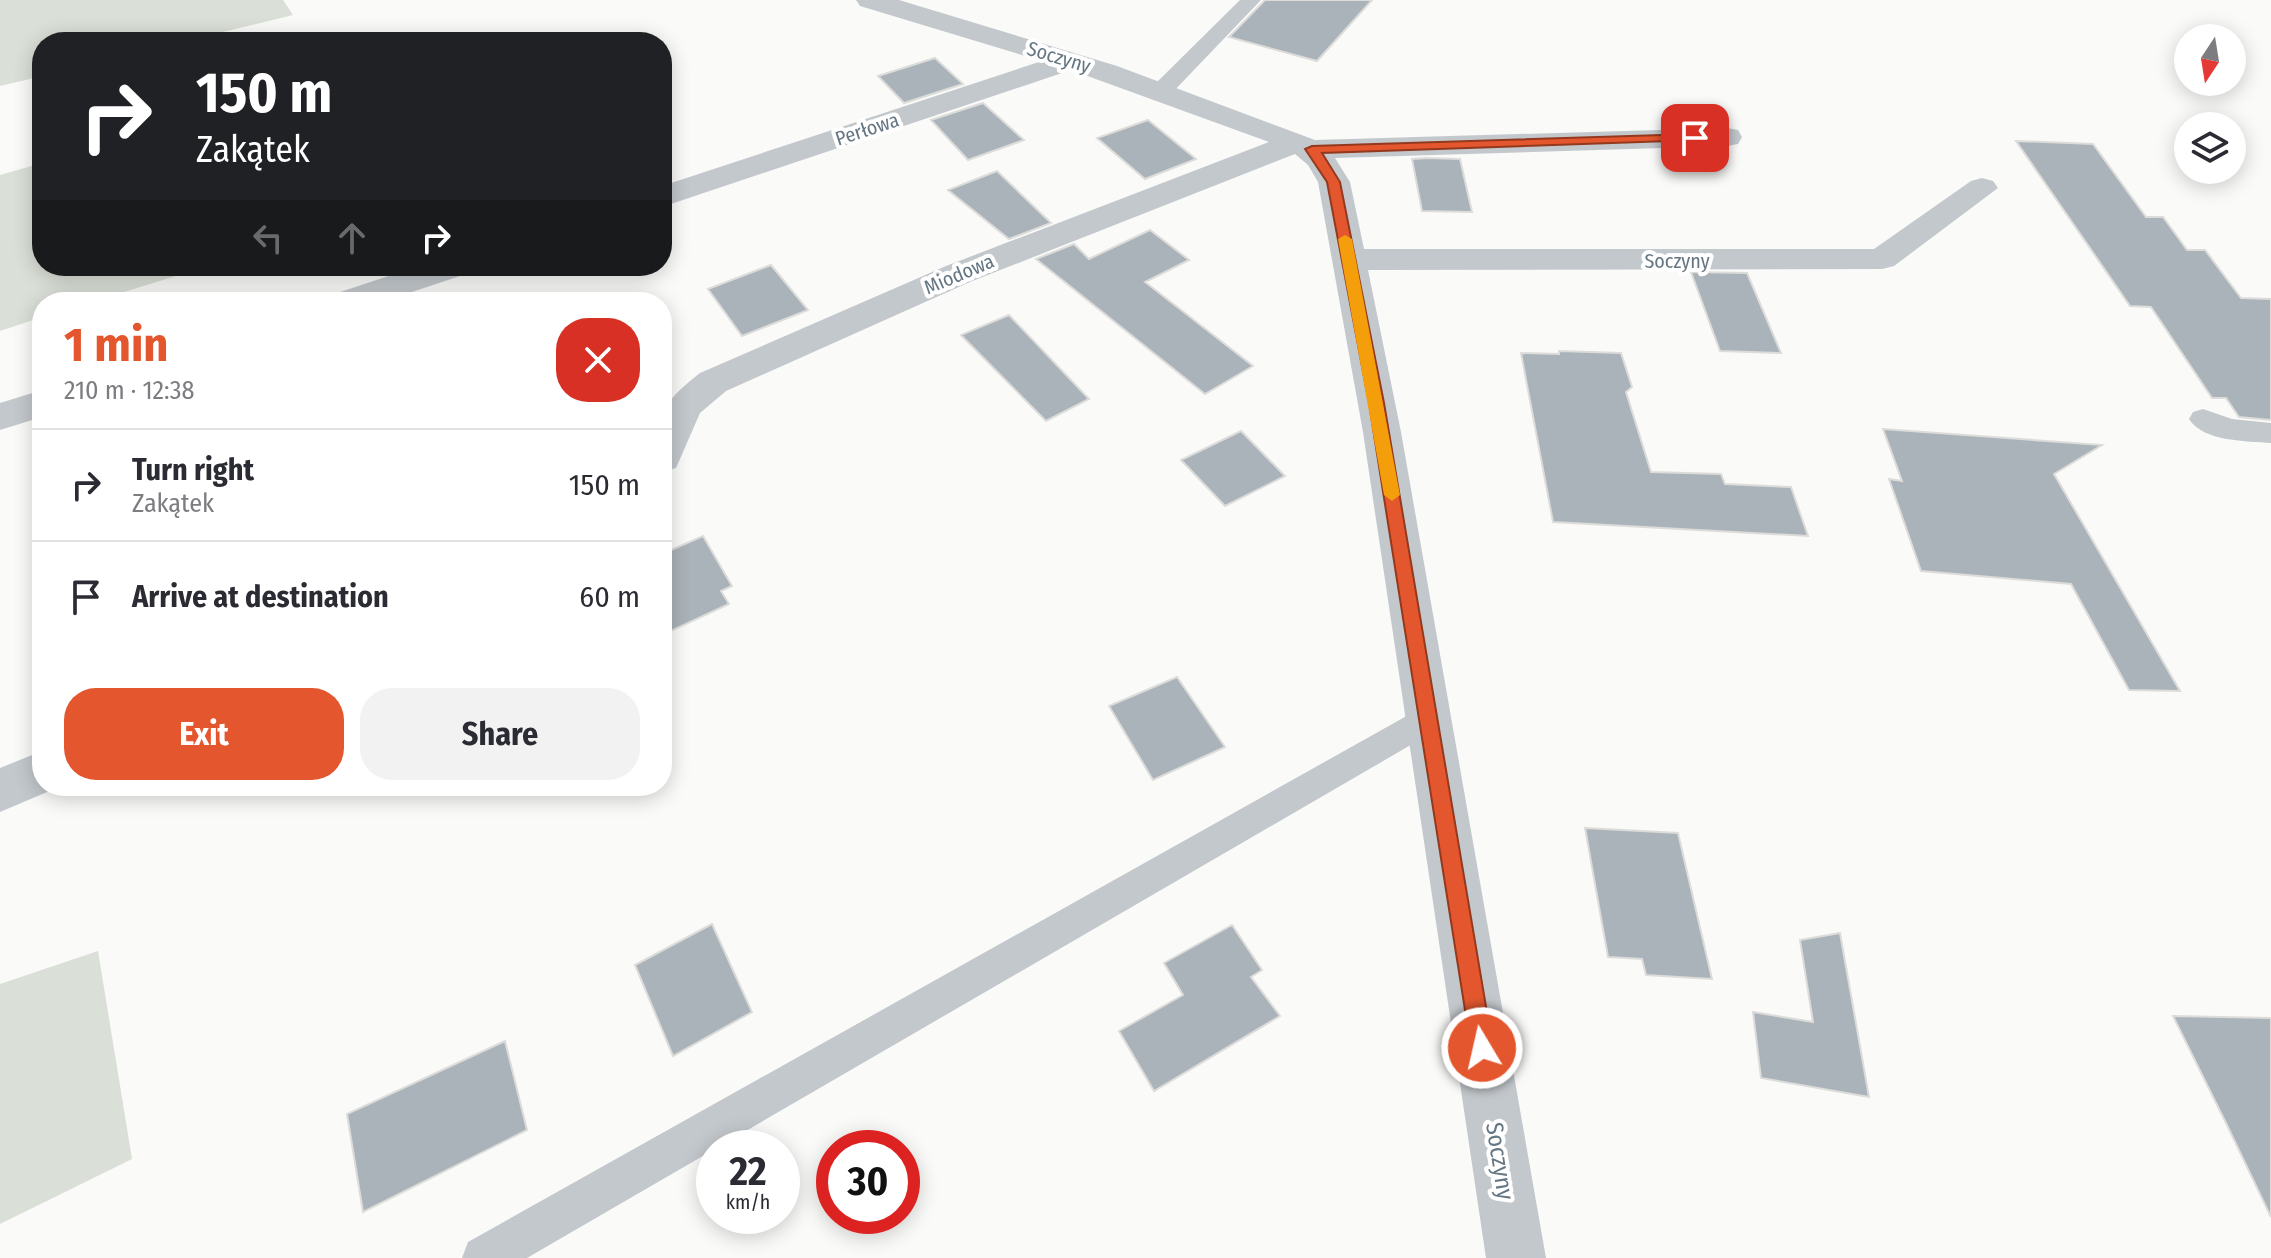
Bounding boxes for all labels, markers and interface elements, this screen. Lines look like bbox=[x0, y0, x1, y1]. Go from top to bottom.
north arrow bbox=[2174, 24, 2246, 96]
map controls bbox=[2174, 24, 2246, 184]
street label: Soczyny bbox=[1024, 36, 1094, 78]
text: 150 m bbox=[196, 60, 332, 127]
icon: right bbox=[64, 64, 168, 168]
pin bbox=[1661, 104, 1729, 172]
street label: Perłowa bbox=[832, 107, 902, 151]
button: layers bbox=[2174, 112, 2246, 184]
icon: arrive bbox=[1673, 116, 1717, 160]
text: Zakątek bbox=[196, 128, 310, 172]
icon: left bbox=[246, 216, 290, 260]
icon: ahead bbox=[330, 216, 374, 260]
icon: right bbox=[414, 216, 458, 260]
street label: Miodowa bbox=[920, 249, 998, 299]
street label: Soczyny bbox=[1644, 249, 1710, 273]
text: 1 min bbox=[64, 316, 169, 374]
button: close bbox=[556, 318, 640, 402]
text: 210 m · 12:38 bbox=[64, 375, 195, 406]
text: Turn right bbox=[132, 452, 254, 488]
icon: right bbox=[64, 463, 108, 507]
text: 150 m bbox=[569, 467, 640, 503]
text: Zakątek bbox=[132, 488, 214, 519]
icon: arrive bbox=[64, 575, 108, 619]
text: Arrive at destination bbox=[132, 579, 389, 615]
text: 60 m bbox=[579, 579, 640, 615]
button: Exit bbox=[64, 688, 344, 780]
button: Share bbox=[360, 688, 640, 780]
position arrow bbox=[1440, 1006, 1524, 1090]
street label: Soczyny bbox=[1480, 1120, 1520, 1202]
speed limit sign: 30 bbox=[816, 1130, 920, 1234]
text: 22 bbox=[729, 1148, 767, 1196]
text: km/h bbox=[726, 1190, 770, 1214]

